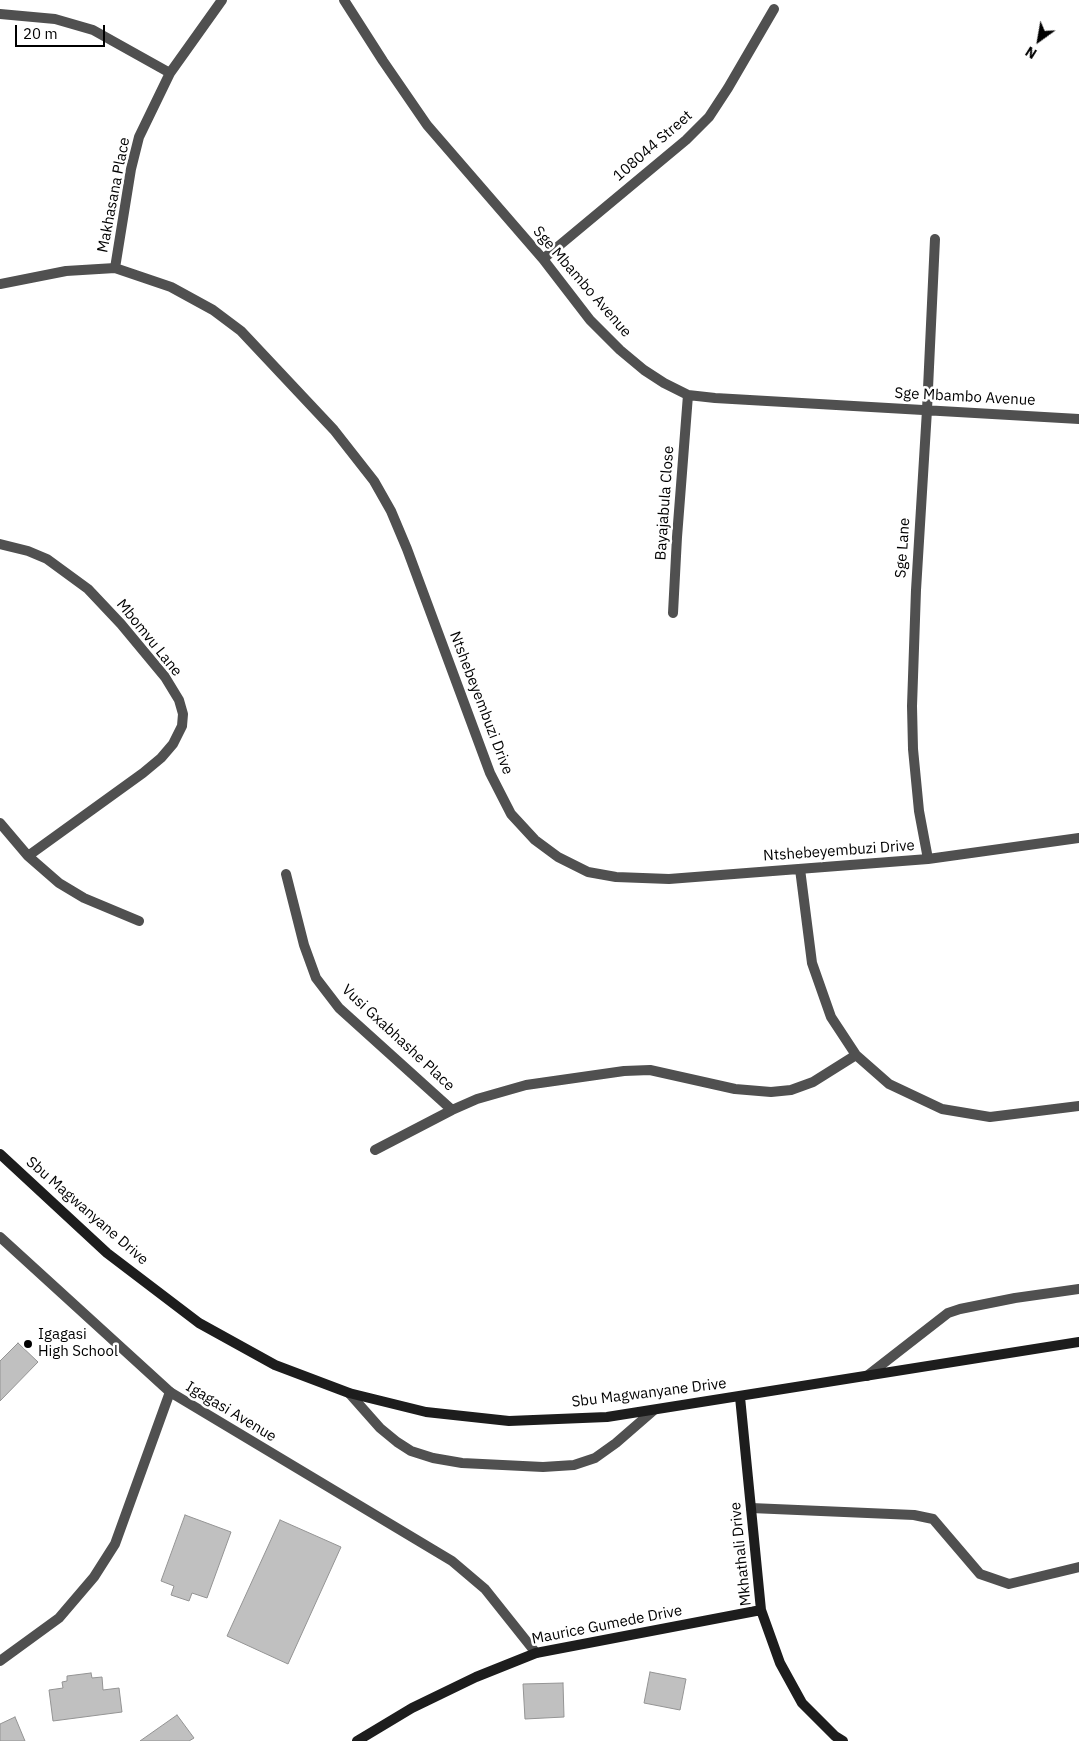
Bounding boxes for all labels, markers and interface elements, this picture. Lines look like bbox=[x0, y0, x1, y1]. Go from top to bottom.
scale bar bbox=[18, 15, 108, 47]
north arrow bbox=[1014, 15, 1064, 65]
text: 20 m bbox=[23, 24, 58, 43]
text: N bbox=[1022, 42, 1040, 63]
street label: 108044 Street bbox=[610, 107, 696, 185]
street label: Makhasana Place bbox=[94, 136, 134, 254]
street label: Sge Mbambo Avenue bbox=[529, 223, 635, 341]
street label: Sge Mbambo Avenue bbox=[894, 384, 1036, 410]
street label: Bayajabula Close bbox=[652, 445, 678, 561]
street label: Sge Lane bbox=[892, 517, 914, 579]
street label: Mbomvu Lane bbox=[112, 596, 186, 680]
street label: Ntshebeyembuzi Drive bbox=[445, 629, 517, 777]
street label: Ntshebeyembuzi Drive bbox=[763, 837, 915, 865]
street label: Vusi Gxabhashe Place bbox=[338, 981, 458, 1095]
street label: Sbu Magwanyane Drive bbox=[22, 1153, 152, 1269]
place label: Igagasi High School bbox=[38, 1326, 118, 1361]
marker: Igagasi High School bbox=[22, 1338, 34, 1350]
street label: Sbu Magwanyane Drive bbox=[571, 1375, 727, 1411]
street label: Igagasi Avenue bbox=[182, 1378, 280, 1446]
street label: Mkhathali Drive bbox=[727, 1501, 755, 1607]
street label: Maurice Gumede Drive bbox=[530, 1602, 684, 1648]

